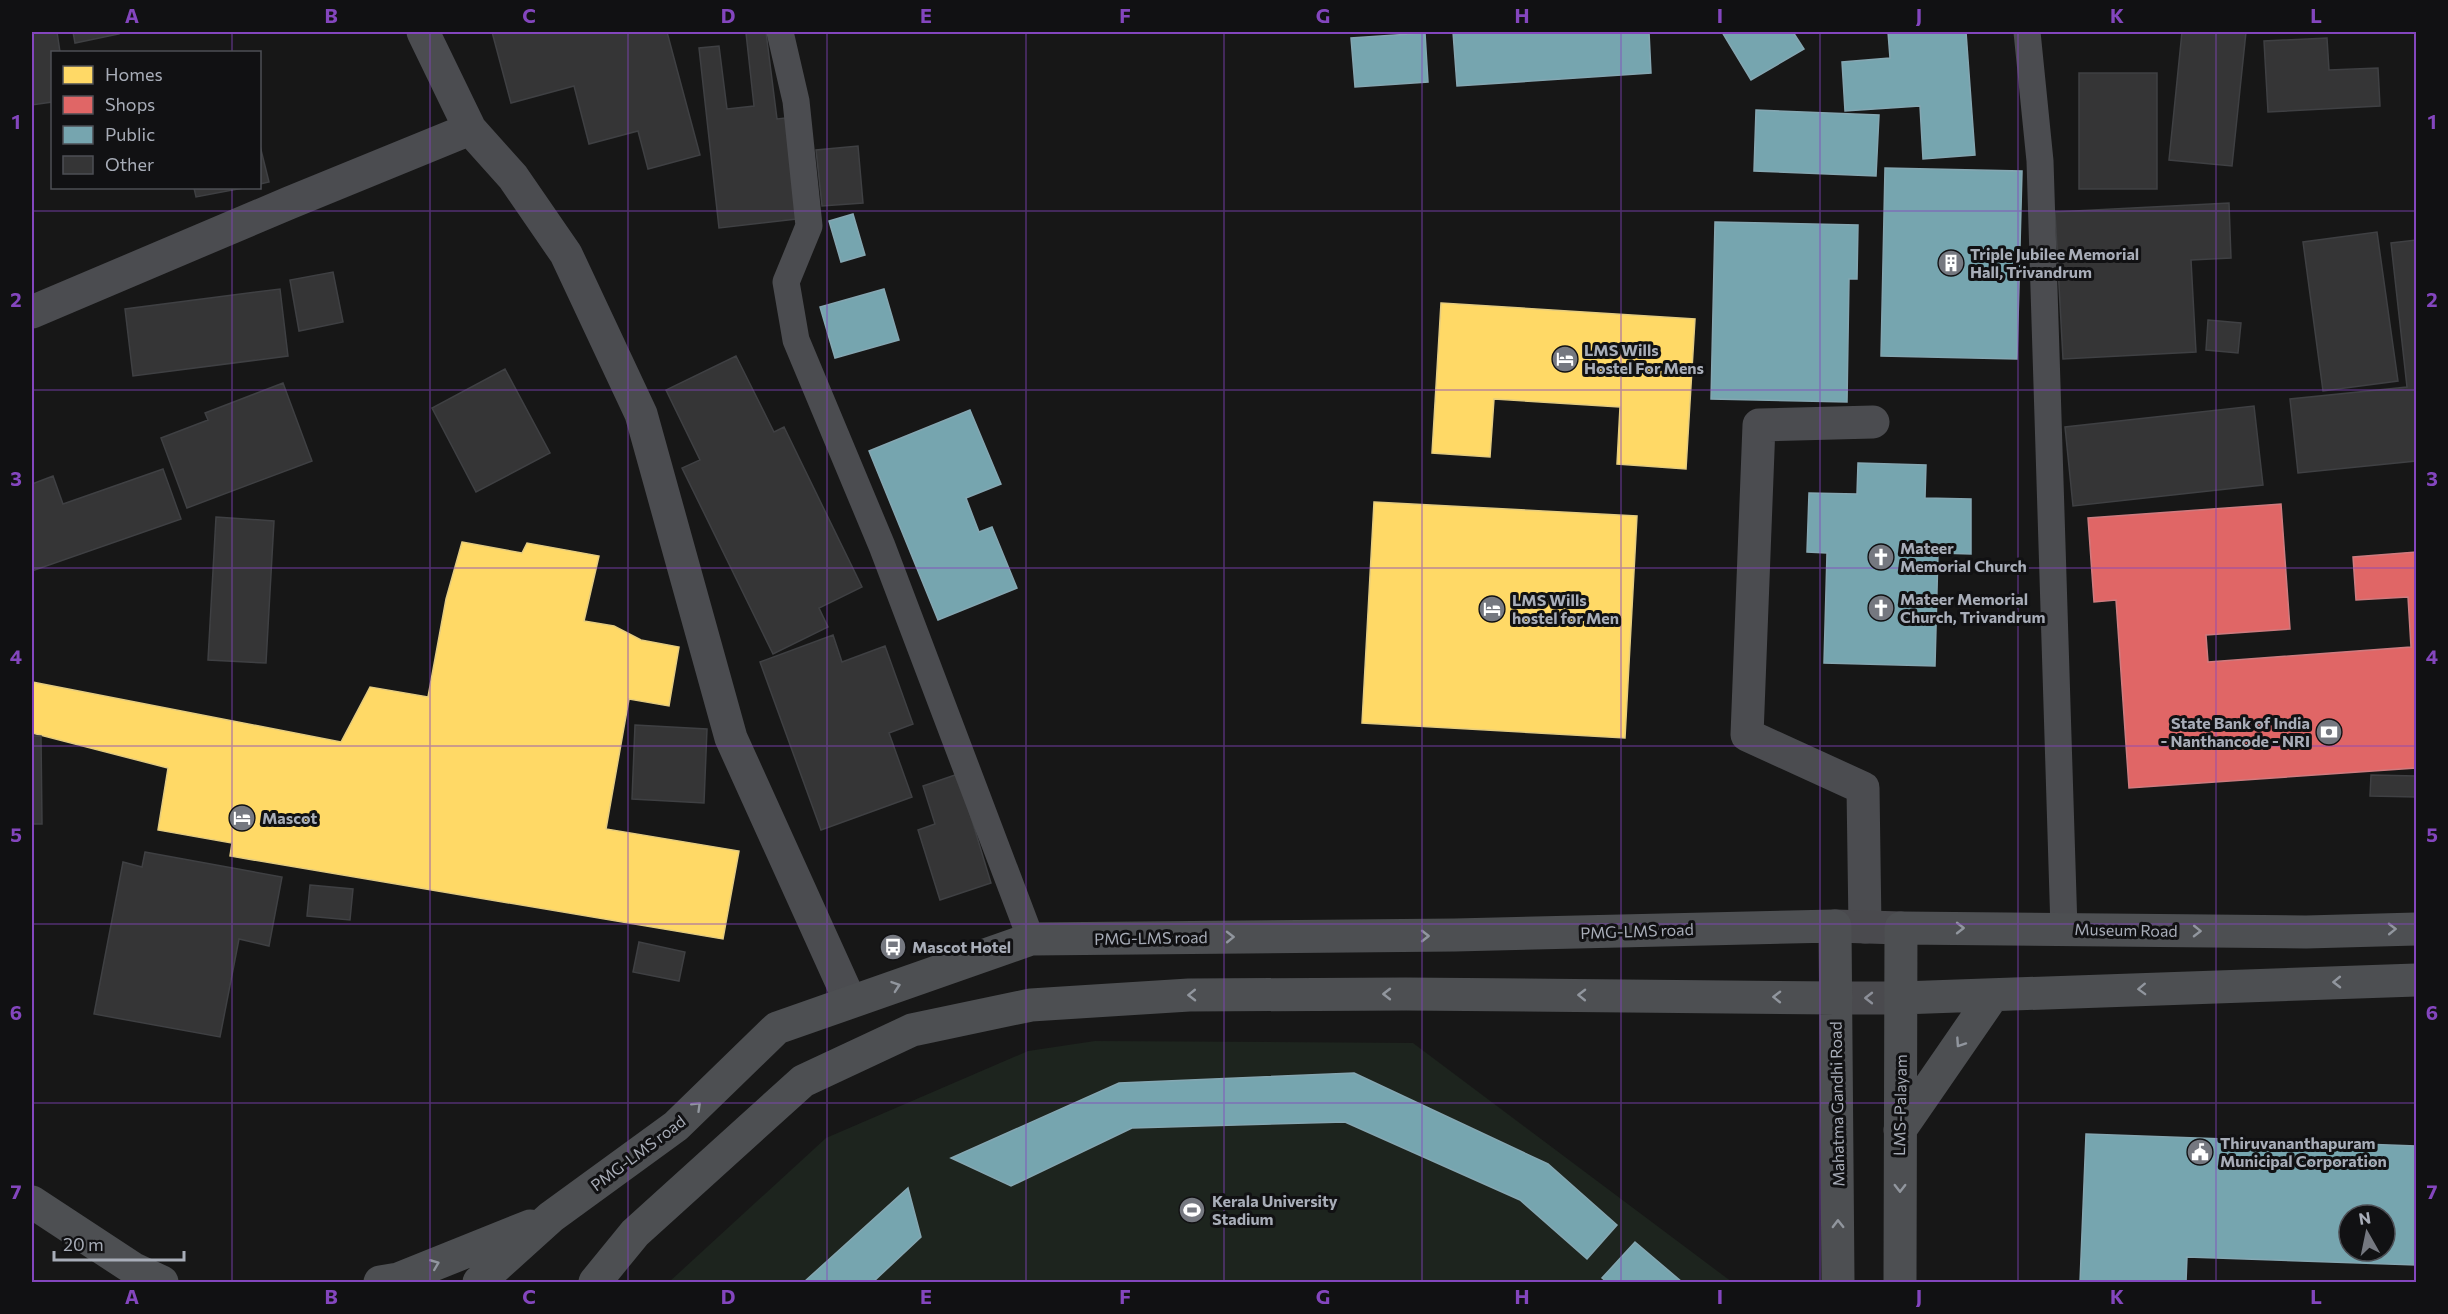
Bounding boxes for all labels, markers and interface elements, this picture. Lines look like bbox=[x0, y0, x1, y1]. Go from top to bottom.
text: A bbox=[125, 3, 139, 27]
text: B bbox=[324, 3, 338, 27]
text: C bbox=[522, 3, 536, 27]
text: D bbox=[721, 3, 735, 27]
text: E bbox=[920, 3, 932, 27]
text: F bbox=[1119, 3, 1131, 27]
text: G bbox=[1316, 3, 1330, 27]
text: H bbox=[1515, 3, 1530, 27]
text: I bbox=[1717, 3, 1723, 27]
text: J bbox=[1916, 3, 1922, 27]
text: K bbox=[2110, 3, 2124, 27]
text: L bbox=[2310, 3, 2322, 27]
legend bbox=[51, 51, 261, 189]
text: Homes bbox=[105, 63, 163, 85]
text: Shops bbox=[105, 93, 155, 115]
text: 1 bbox=[11, 109, 21, 133]
text: 1 bbox=[2427, 109, 2437, 133]
text: Public bbox=[105, 123, 155, 145]
text: Other bbox=[105, 153, 154, 175]
place label: Triple Jubilee Memorial Hall, Trivandrum bbox=[1970, 244, 2139, 281]
building icon: Triple Jubilee Memorial Hall, Trivandrum bbox=[1936, 248, 1966, 278]
text: 2 bbox=[10, 287, 22, 311]
text: 2 bbox=[2426, 287, 2438, 311]
place label: LMS Wills Hostel For Mens bbox=[1584, 340, 1704, 377]
hotel icon: LMS Wills Hostel For Mens bbox=[1550, 344, 1580, 374]
text: 3 bbox=[10, 466, 22, 490]
text: 3 bbox=[2426, 466, 2438, 490]
place label: Mateer Memorial Church bbox=[1900, 538, 2027, 575]
church icon: Mateer Memorial Church bbox=[1866, 542, 1896, 572]
place label: Mateer Memorial Church, Trivandrum bbox=[1900, 589, 2045, 626]
place label: LMS Wills hostel for Men bbox=[1512, 590, 1619, 627]
church icon: Mateer Memorial Church, Trivandrum bbox=[1866, 593, 1896, 623]
hotel icon: LMS Wills hostel for Men bbox=[1477, 594, 1507, 624]
text: 4 bbox=[10, 644, 22, 668]
text: 4 bbox=[2426, 644, 2438, 668]
place label: State Bank of India - Nanthancode - NRI bbox=[2161, 713, 2310, 750]
bank icon: State Bank of India - Nanthancode - NRI bbox=[2314, 717, 2344, 747]
hotel icon: Mascot bbox=[227, 803, 257, 833]
place label: Mascot bbox=[262, 808, 317, 827]
text: 5 bbox=[10, 822, 22, 846]
text: 5 bbox=[2426, 822, 2438, 846]
street label: PMG-LMS road bbox=[1580, 919, 1694, 942]
street label: Museum Road bbox=[2074, 919, 2178, 940]
one-way arrow bbox=[1955, 922, 1964, 934]
one-way arrow bbox=[2387, 923, 2396, 935]
one-way arrow bbox=[2192, 925, 2201, 937]
street label: PMG-LMS road bbox=[1094, 927, 1208, 948]
one-way arrow bbox=[1420, 930, 1429, 942]
one-way arrow bbox=[1225, 931, 1234, 944]
bus stop icon: Mascot Hotel bbox=[878, 932, 908, 962]
place label: Mascot Hotel bbox=[912, 937, 1011, 956]
one-way arrow bbox=[2333, 976, 2342, 989]
one-way arrow bbox=[890, 980, 901, 993]
one-way arrow bbox=[2138, 983, 2147, 996]
one-way arrow bbox=[1383, 988, 1392, 1000]
one-way arrow bbox=[1188, 989, 1197, 1002]
one-way arrow bbox=[1578, 989, 1587, 1002]
one-way arrow bbox=[1773, 991, 1782, 1003]
one-way arrow bbox=[1864, 992, 1873, 1004]
text: 6 bbox=[10, 1000, 22, 1024]
text: 6 bbox=[2426, 1000, 2438, 1024]
street label: Mahatma Gandhi Road bbox=[1826, 1021, 1847, 1187]
one-way arrow bbox=[1956, 1036, 1967, 1047]
street label: LMS-Palayam bbox=[1889, 1054, 1910, 1156]
one-way arrow bbox=[690, 1102, 701, 1113]
street label: PMG-LMS road bbox=[587, 1111, 689, 1194]
place label: Thiruvananthapuram Municipal Corporation bbox=[2220, 1133, 2387, 1170]
public building icon: Thiruvananthapuram Municipal Corporation bbox=[2185, 1137, 2215, 1167]
text: 7 bbox=[11, 1179, 22, 1203]
text: 7 bbox=[2427, 1179, 2438, 1203]
one-way arrow bbox=[1894, 1184, 1906, 1193]
place label: Kerala University Stadium bbox=[1212, 1191, 1338, 1228]
sports icon: Kerala University Stadium bbox=[1177, 1195, 1207, 1225]
north arrow bbox=[2337, 1203, 2397, 1263]
text: N bbox=[2357, 1207, 2372, 1228]
one-way arrow bbox=[1832, 1220, 1844, 1229]
scale bar bbox=[54, 1224, 184, 1262]
text: 20 m bbox=[63, 1233, 104, 1255]
one-way arrow bbox=[429, 1259, 440, 1271]
text: A bbox=[125, 1284, 139, 1308]
text: B bbox=[324, 1284, 338, 1308]
text: C bbox=[522, 1284, 536, 1308]
text: D bbox=[721, 1284, 735, 1308]
text: E bbox=[920, 1284, 932, 1308]
text: F bbox=[1119, 1284, 1131, 1308]
text: G bbox=[1316, 1284, 1330, 1308]
text: H bbox=[1515, 1284, 1530, 1308]
text: I bbox=[1717, 1284, 1723, 1308]
text: J bbox=[1916, 1284, 1922, 1308]
text: K bbox=[2110, 1284, 2124, 1308]
text: L bbox=[2310, 1284, 2322, 1308]

